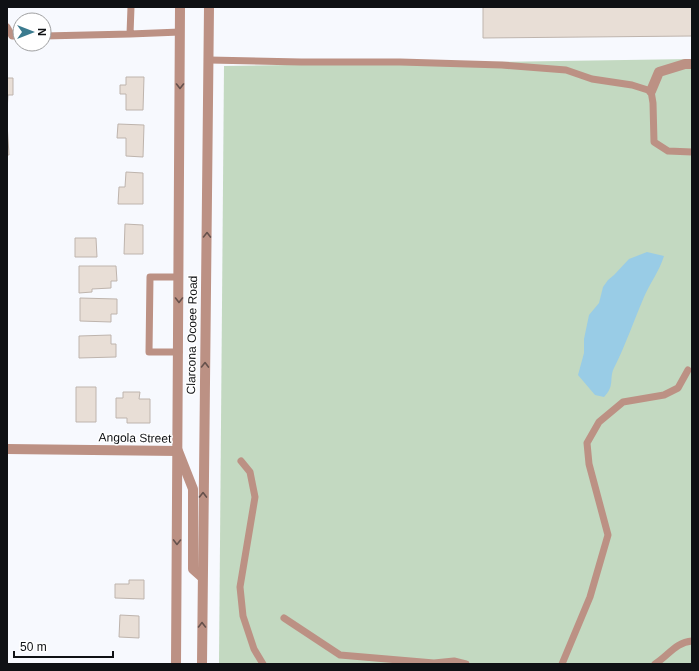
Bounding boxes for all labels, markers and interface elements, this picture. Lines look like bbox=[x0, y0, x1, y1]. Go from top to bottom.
north arrow bbox=[12, 12, 52, 52]
text: N bbox=[36, 28, 48, 36]
one-way arrow bbox=[176, 83, 184, 89]
one-way arrow bbox=[203, 232, 211, 238]
street label: Clarcona Ocoee Road bbox=[184, 276, 200, 394]
one-way arrow bbox=[175, 297, 183, 303]
one-way arrow bbox=[201, 362, 209, 368]
street label: Angola Street bbox=[99, 430, 172, 446]
one-way arrow bbox=[199, 492, 207, 498]
one-way arrow bbox=[173, 539, 181, 545]
one-way arrow bbox=[198, 622, 206, 628]
scale bar bbox=[14, 633, 113, 659]
text: 50 m bbox=[20, 640, 47, 654]

